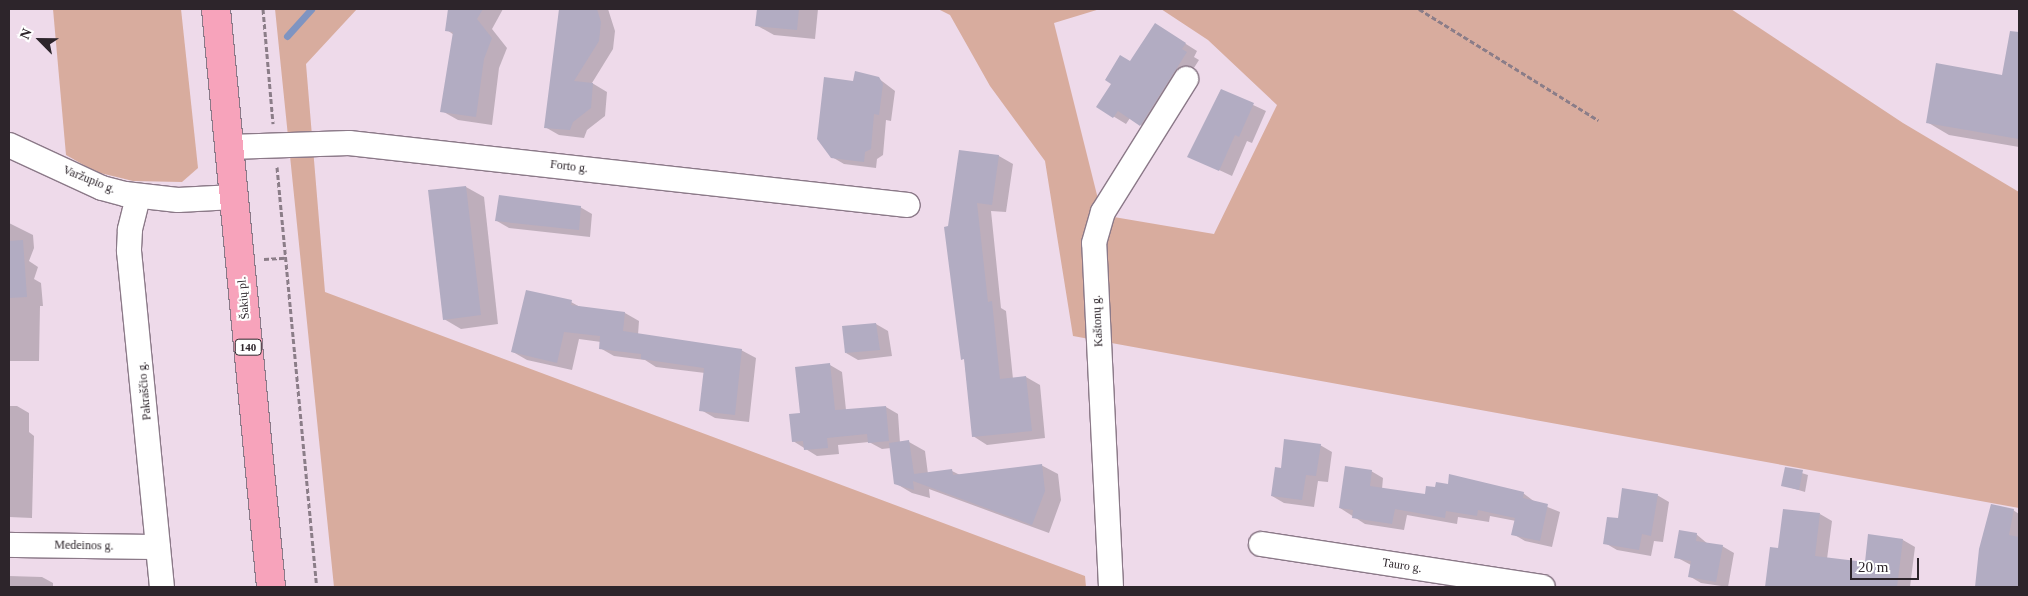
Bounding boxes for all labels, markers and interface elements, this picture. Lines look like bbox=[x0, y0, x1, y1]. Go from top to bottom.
north arrow bbox=[15, 15, 65, 65]
text: N bbox=[17, 26, 35, 42]
street label: Forto g. bbox=[549, 158, 589, 176]
street label: Varžupio g. bbox=[61, 163, 117, 197]
street label: Šakių pl. bbox=[235, 276, 253, 320]
street label: Kaštonų g. bbox=[1089, 295, 1107, 347]
road number: 140 bbox=[234, 338, 262, 356]
street label: Pakraščio g. bbox=[135, 361, 155, 421]
street label: Medeinos g. bbox=[54, 538, 114, 554]
scale bar bbox=[1853, 548, 1922, 580]
street label: Tauro g. bbox=[1381, 556, 1423, 576]
text: 20 m bbox=[1858, 559, 1888, 575]

